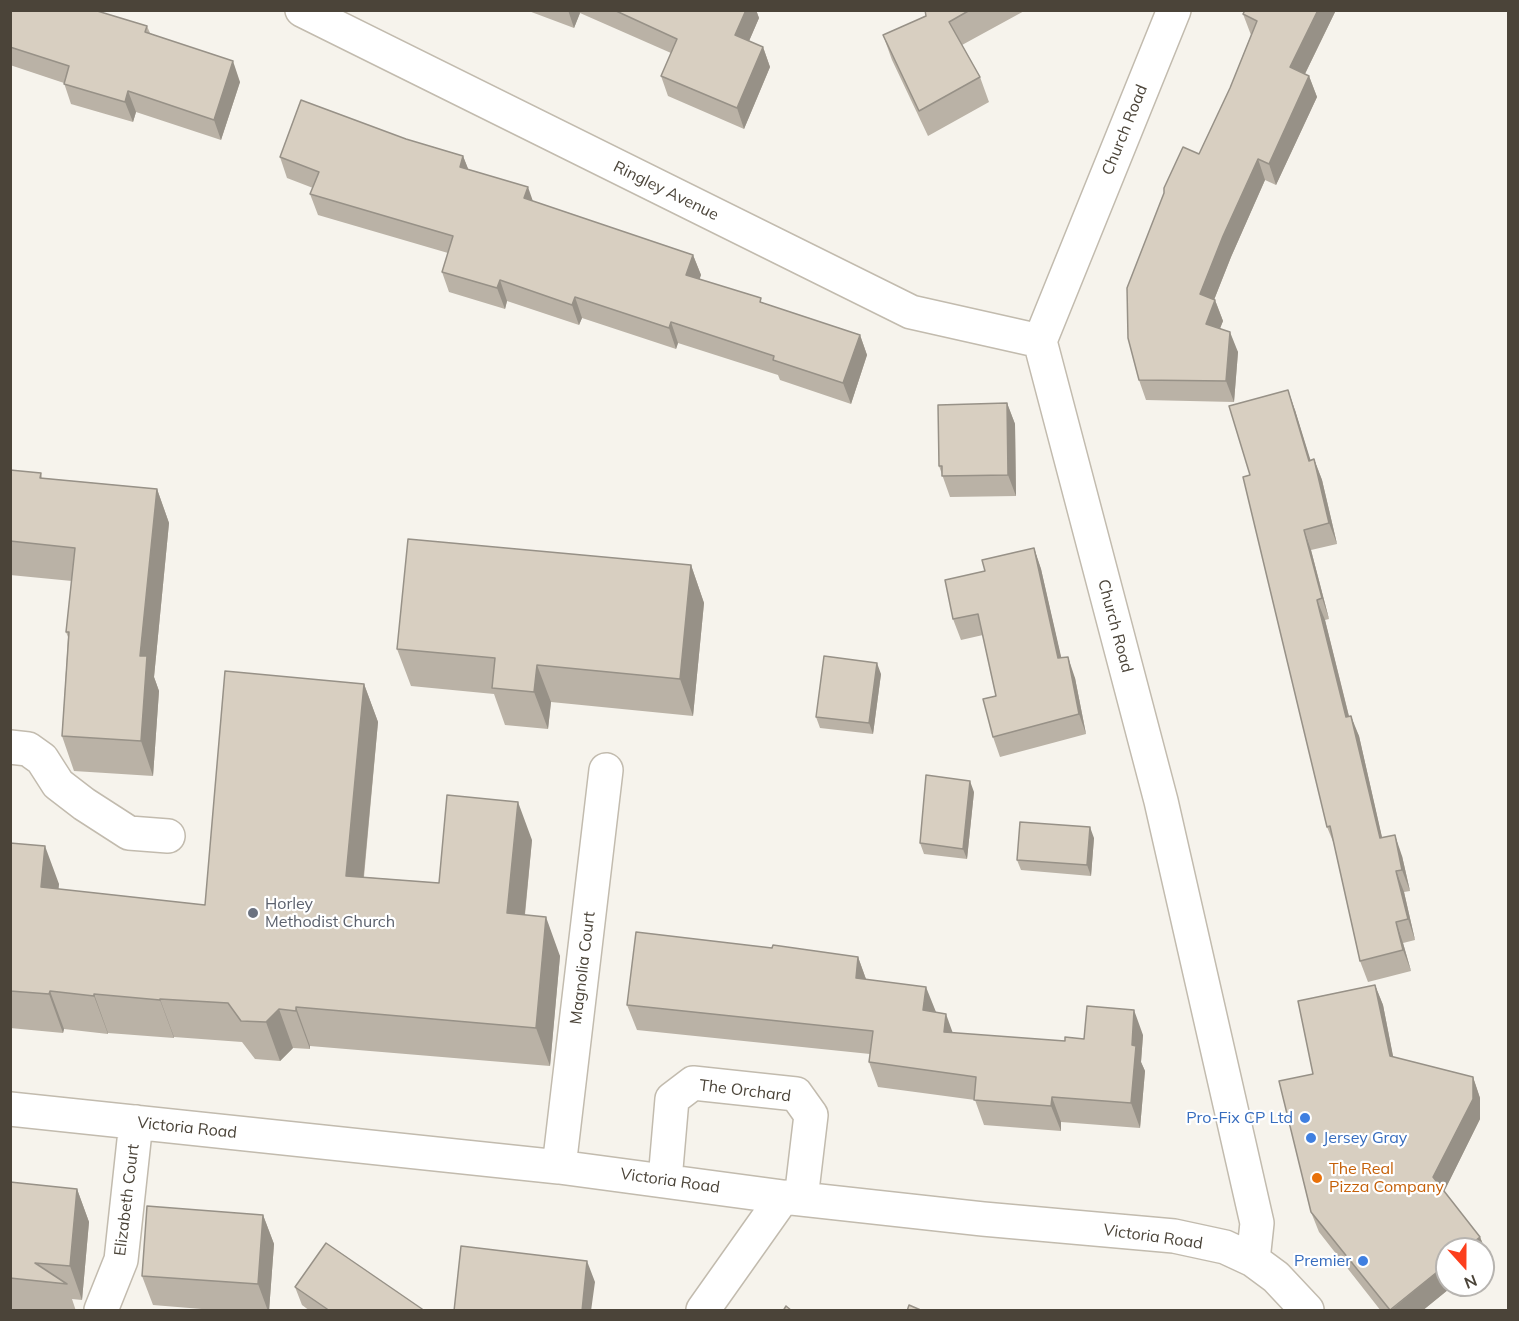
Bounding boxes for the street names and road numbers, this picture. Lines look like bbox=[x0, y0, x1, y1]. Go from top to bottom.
street label: Church Road bbox=[1098, 82, 1152, 178]
street label: Ringley Avenue bbox=[610, 157, 722, 225]
street label: Church Road bbox=[1093, 577, 1137, 675]
street label: Magnolia Court bbox=[567, 911, 599, 1025]
street label: The Orchard bbox=[698, 1076, 792, 1106]
street label: Victoria Road bbox=[136, 1113, 238, 1143]
street label: Elizabeth Court bbox=[111, 1143, 143, 1257]
street label: Victoria Road bbox=[619, 1165, 721, 1197]
street label: Victoria Road bbox=[1102, 1221, 1204, 1253]

